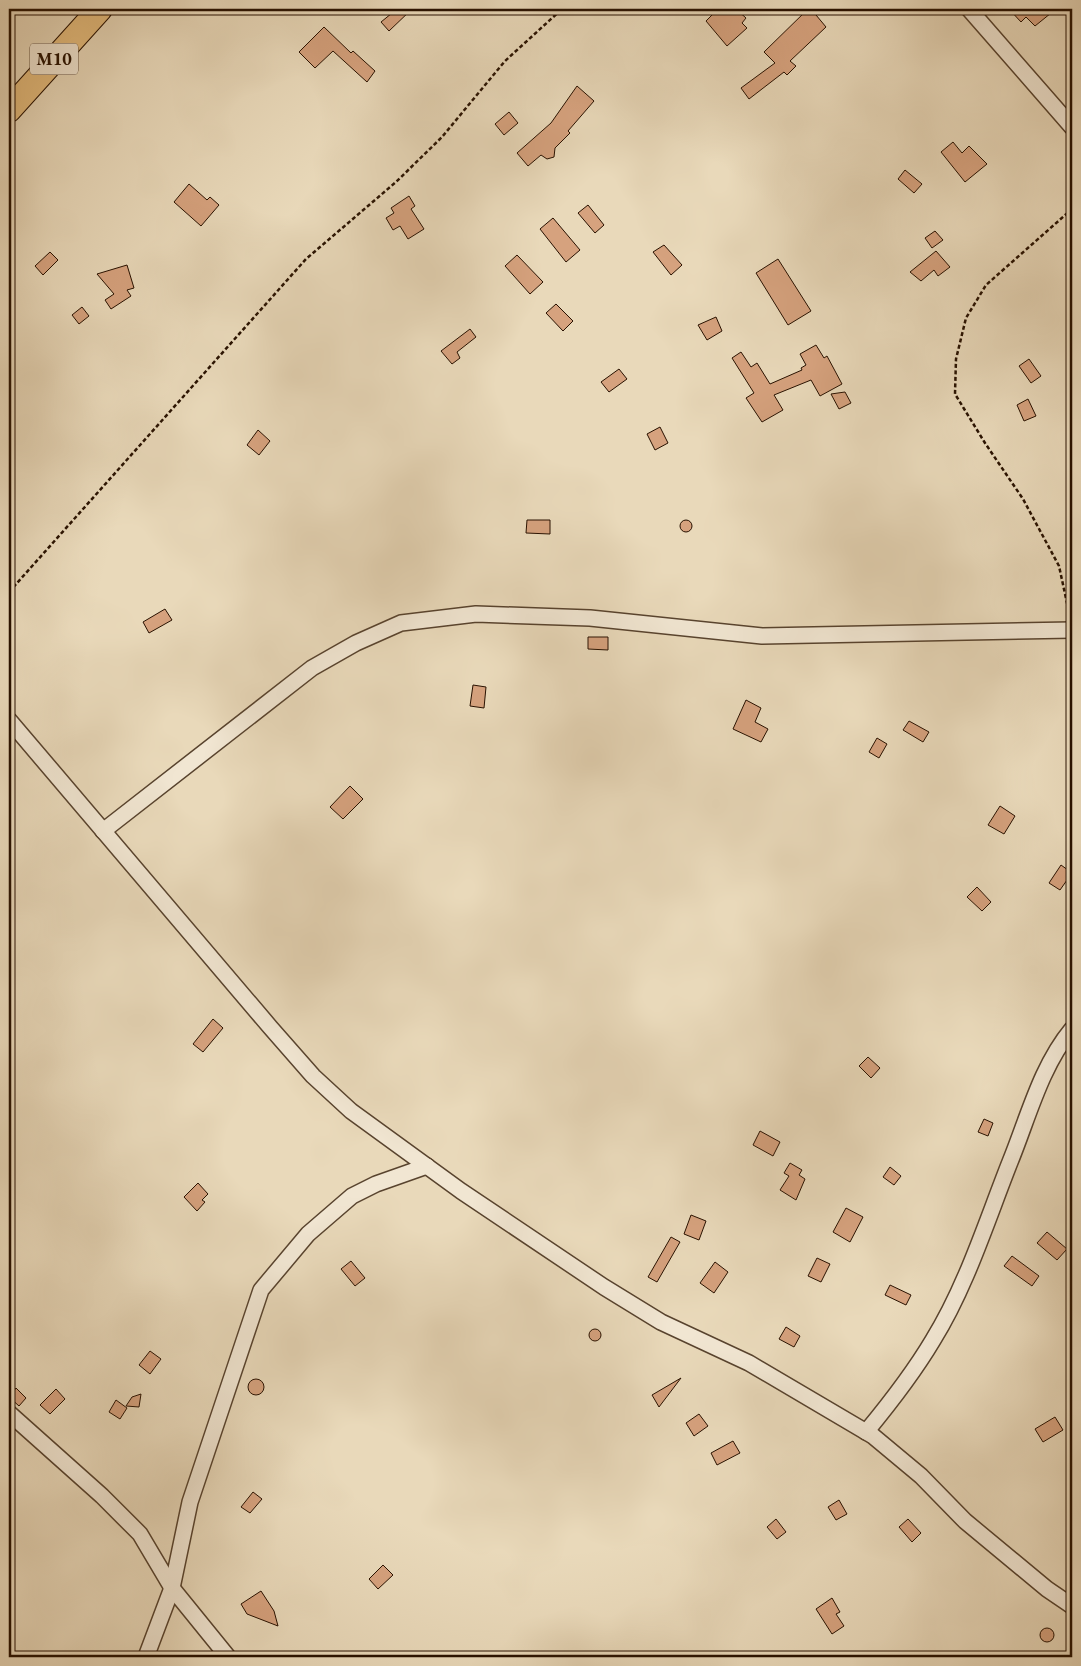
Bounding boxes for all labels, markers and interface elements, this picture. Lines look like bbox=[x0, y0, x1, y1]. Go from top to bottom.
road number: M10 bbox=[30, 44, 78, 74]

